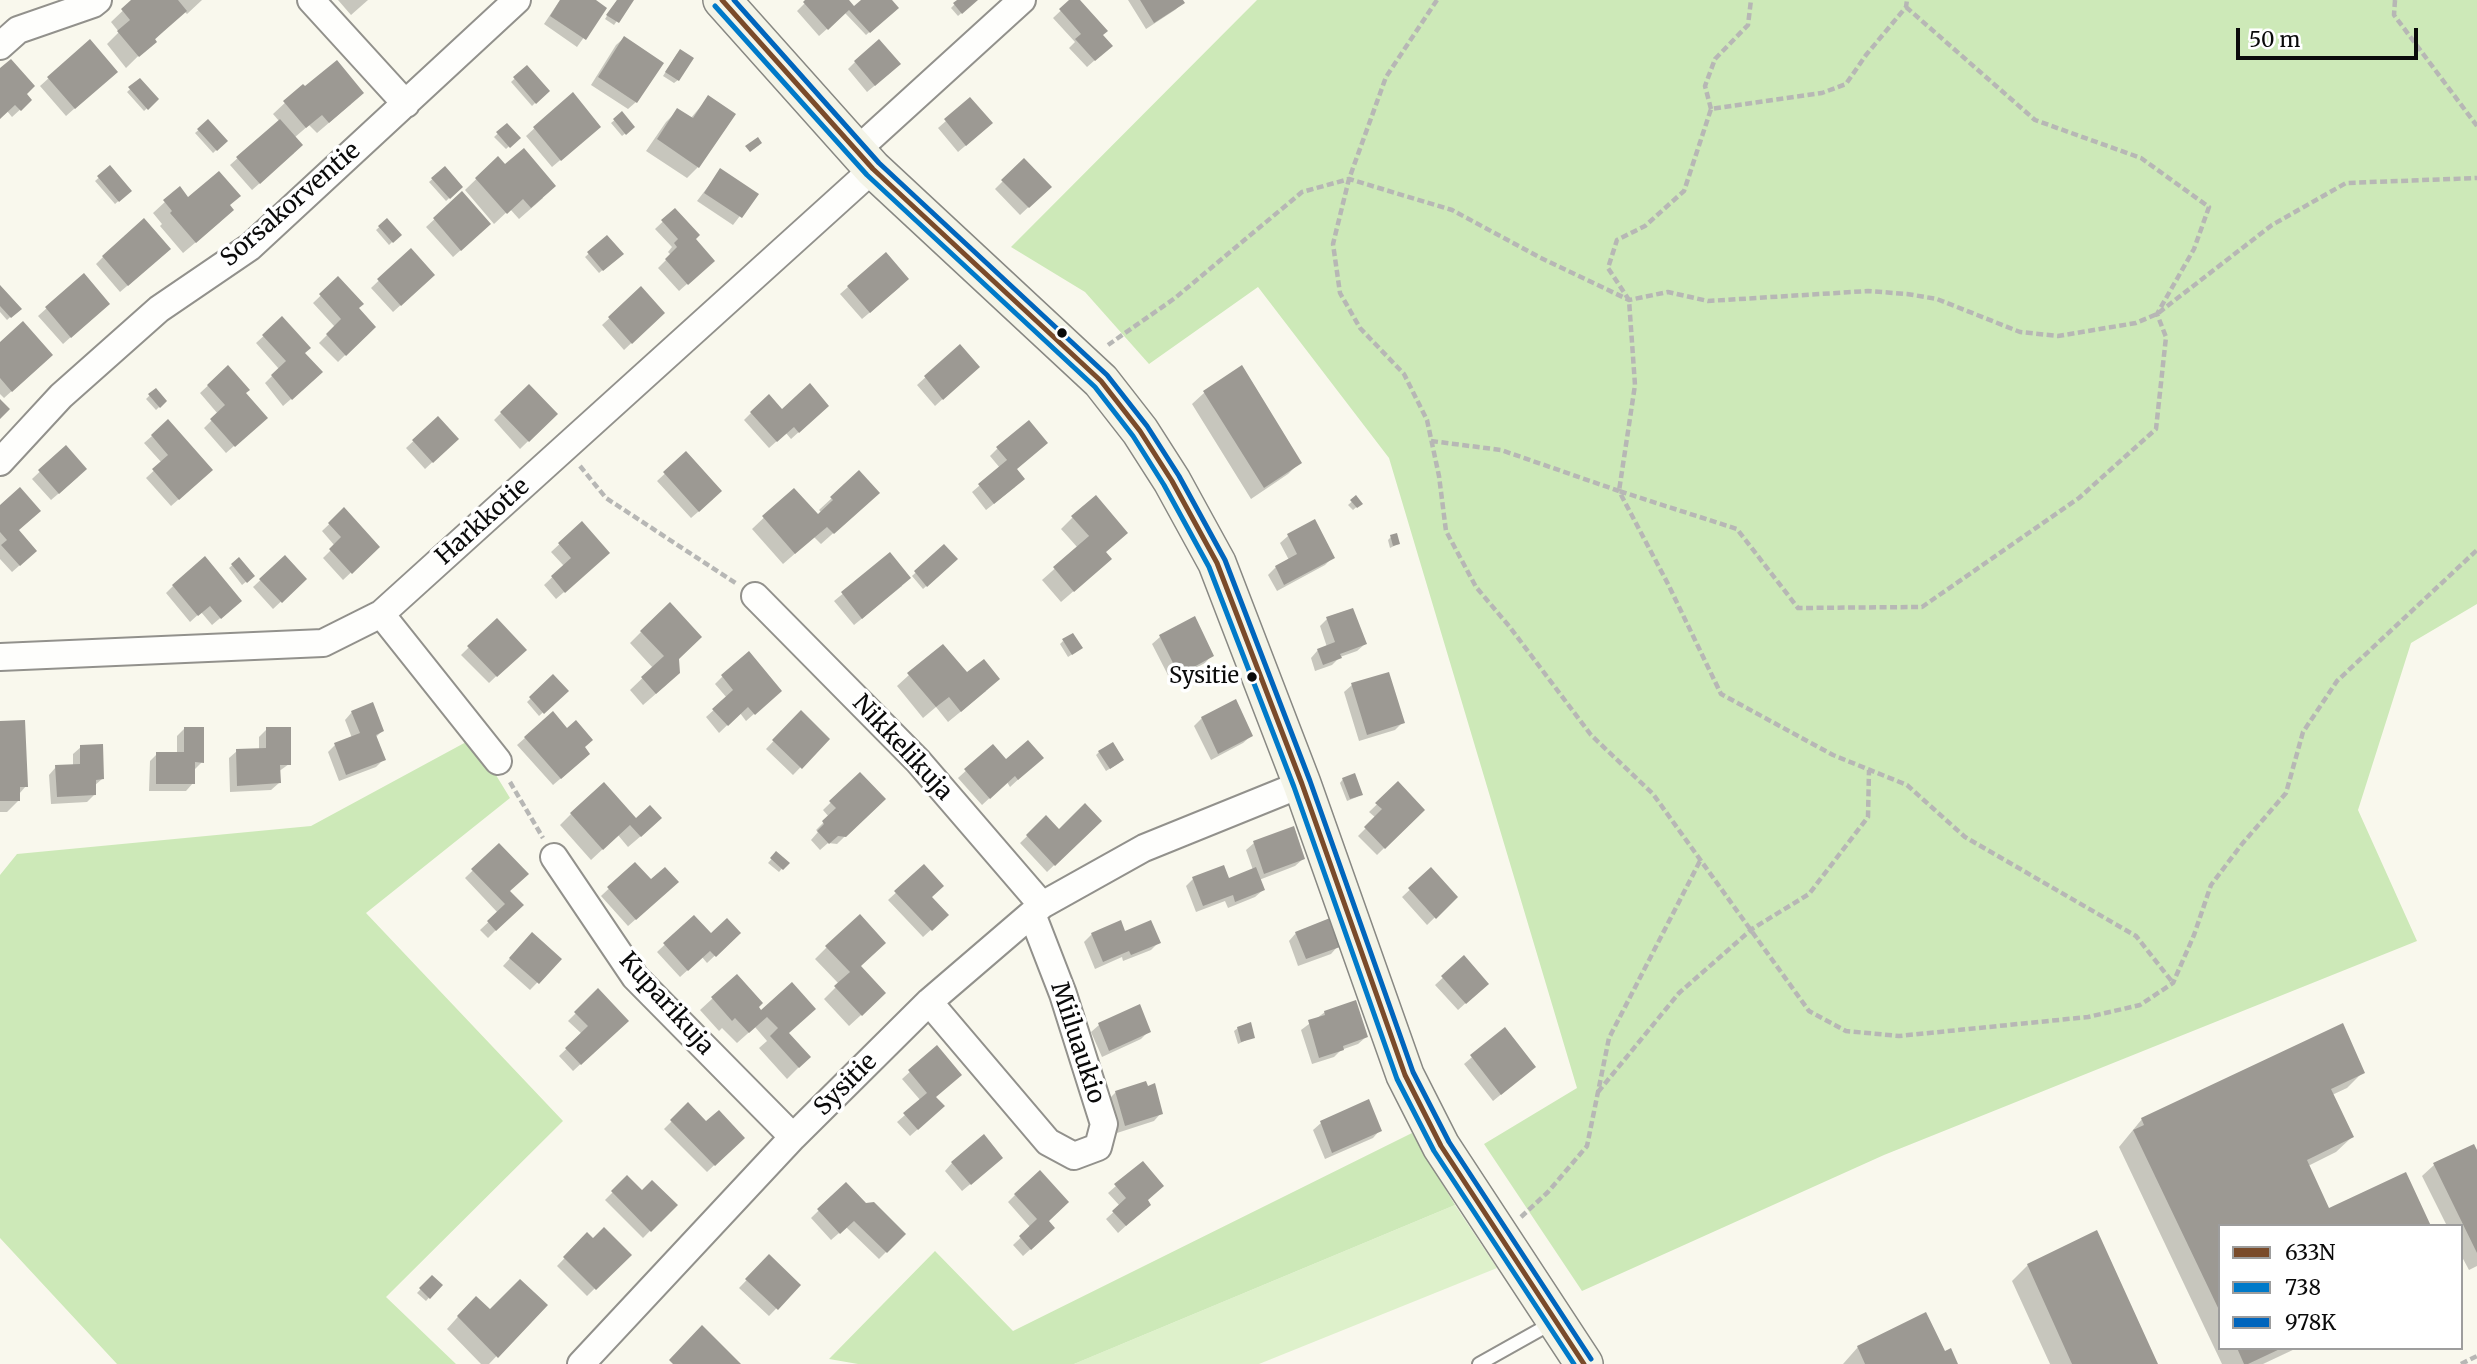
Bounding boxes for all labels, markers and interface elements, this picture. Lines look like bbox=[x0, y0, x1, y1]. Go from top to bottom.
scale bar bbox=[2239, 14, 2421, 58]
text: 50 m bbox=[2249, 26, 2300, 53]
street label: Sorsakorventie bbox=[215, 137, 367, 273]
unlabelled marker bbox=[1055, 326, 1069, 340]
street label: Harkkotie bbox=[430, 473, 536, 571]
place label: Sysitie bbox=[1169, 664, 1239, 690]
marker: Sysitie bbox=[1245, 670, 1259, 684]
street label: Nikkelikuja bbox=[846, 689, 958, 807]
street label: Kuparikuja bbox=[613, 947, 719, 1061]
street label: Miiluaukio bbox=[1044, 979, 1110, 1107]
street label: Sysitie bbox=[809, 1048, 883, 1122]
legend bbox=[2218, 1224, 2463, 1350]
text: 633N bbox=[2285, 1239, 2335, 1266]
text: 738 bbox=[2285, 1274, 2321, 1301]
text: 978K bbox=[2285, 1309, 2336, 1336]

